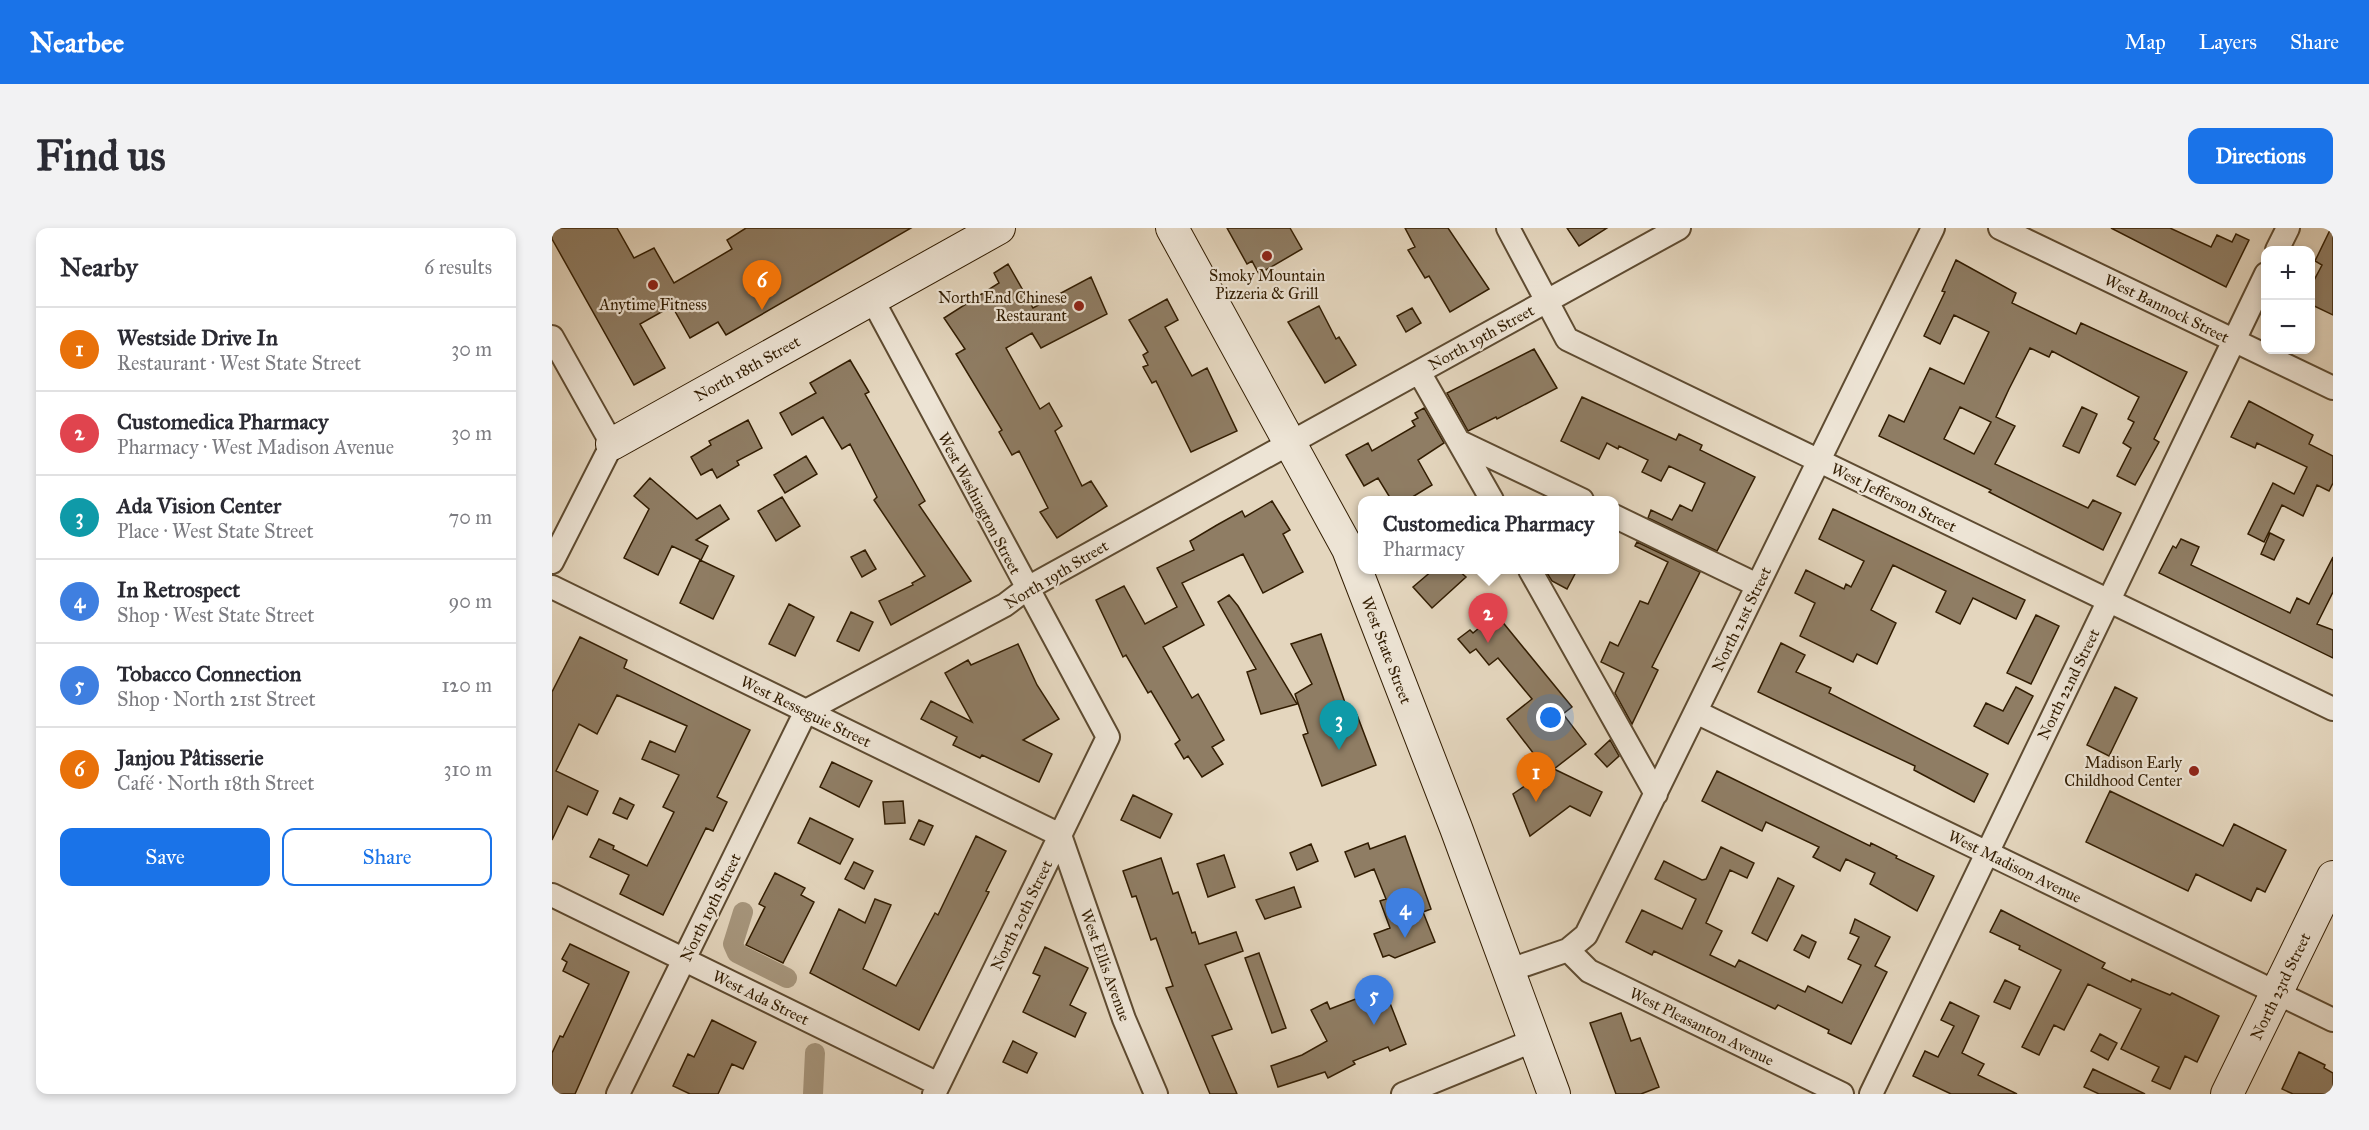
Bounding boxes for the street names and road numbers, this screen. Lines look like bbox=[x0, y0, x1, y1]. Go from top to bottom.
street label: West Bannock Street bbox=[2101, 270, 2233, 347]
street label: North 19th Street bbox=[1425, 300, 1538, 374]
street label: North 18th Street bbox=[691, 331, 804, 405]
street label: West Washington Street bbox=[933, 429, 1025, 578]
street label: West Jefferson Street bbox=[1828, 459, 1960, 537]
street label: North 19th Street bbox=[1001, 536, 1112, 613]
street label: North 21st Street bbox=[1708, 563, 1775, 675]
street label: West State Street bbox=[1357, 594, 1416, 707]
street label: North 22nd Street bbox=[2033, 625, 2104, 743]
street label: West Resseguie Street bbox=[737, 672, 874, 752]
street label: West Madison Avenue bbox=[1945, 826, 2085, 907]
street label: North 19th Street bbox=[676, 850, 745, 964]
street label: North 20th Street bbox=[987, 857, 1057, 973]
street label: West Ellis Avenue bbox=[1076, 906, 1135, 1024]
street label: North 23rd Street bbox=[2246, 929, 2315, 1043]
street label: West Ada Street bbox=[709, 966, 812, 1029]
street label: West Pleasanton Avenue bbox=[1627, 983, 1777, 1070]

